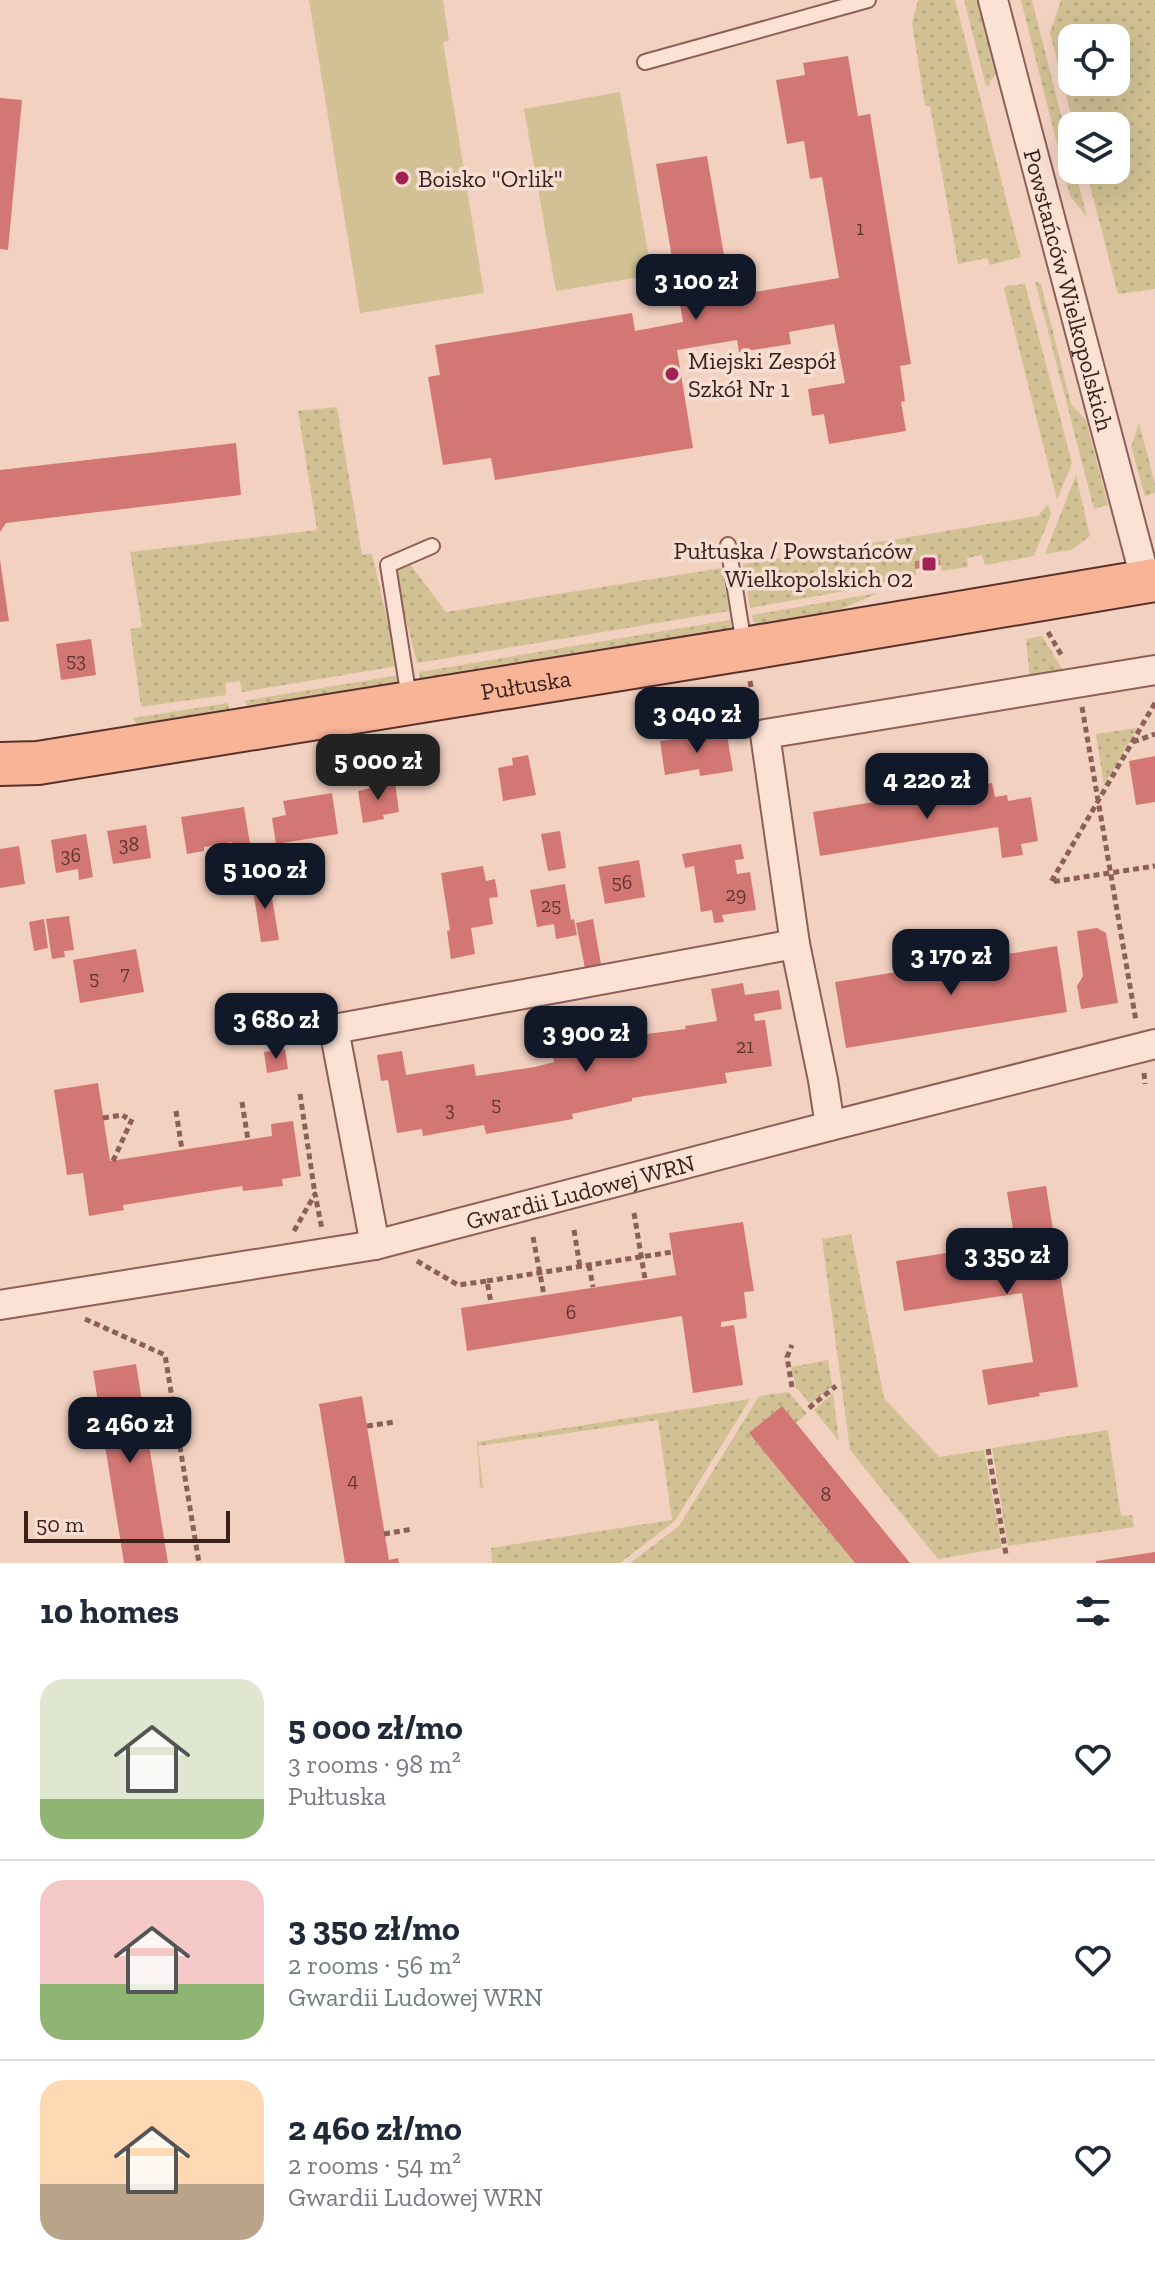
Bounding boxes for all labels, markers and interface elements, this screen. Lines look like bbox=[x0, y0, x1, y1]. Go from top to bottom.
map controls bbox=[1058, 24, 1130, 184]
button: locate bbox=[1058, 24, 1130, 96]
button: layers bbox=[1058, 112, 1130, 184]
street label: Powstańców Wielkopolskich bbox=[1018, 146, 1121, 435]
place label: Boisko "Orlik" bbox=[418, 164, 563, 193]
marker: Boisko "Orlik" bbox=[393, 169, 411, 187]
house number: 1 bbox=[856, 216, 864, 240]
pin: 3 100 zł bbox=[613, 254, 779, 322]
text: 3 100 zł bbox=[654, 264, 738, 296]
place label: Miejski Zespół Szkół Nr 1 bbox=[688, 346, 837, 403]
marker: Miejski Zespół Szkół Nr 1 bbox=[663, 365, 681, 383]
place label: Pułtuska / Powstańców Wielkopolskich 02 bbox=[673, 536, 914, 593]
marker: Pułtuska / Powstańców Wielkopolskich 02 bbox=[920, 555, 938, 573]
house number: 53 bbox=[66, 648, 86, 672]
street label: Pułtuska bbox=[479, 663, 573, 706]
pin: 3 040 zł bbox=[614, 687, 780, 755]
text: 3 040 zł bbox=[653, 697, 741, 729]
pin: 5 000 zł bbox=[295, 734, 461, 802]
text: 5 000 zł bbox=[334, 744, 422, 776]
pin: 4 220 zł bbox=[844, 753, 1010, 821]
text: 4 220 zł bbox=[883, 763, 971, 795]
house number: 38 bbox=[119, 832, 139, 856]
house number: 36 bbox=[61, 843, 81, 867]
pin: 5 100 zł bbox=[182, 843, 348, 911]
text: 5 100 zł bbox=[223, 853, 307, 885]
house number: 56 bbox=[612, 870, 632, 894]
house number: 29 bbox=[726, 882, 746, 906]
house number: 25 bbox=[541, 893, 561, 917]
pin: 3 170 zł bbox=[868, 929, 1034, 997]
text: 3 170 zł bbox=[910, 939, 992, 971]
house number: 7 bbox=[120, 961, 130, 985]
house number: 5 bbox=[89, 966, 99, 990]
pin: 3 680 zł bbox=[193, 993, 359, 1061]
text: 3 680 zł bbox=[233, 1003, 319, 1035]
pin: 3 900 zł bbox=[503, 1006, 669, 1074]
text: 3 900 zł bbox=[542, 1016, 630, 1048]
house number: 21 bbox=[736, 1034, 754, 1058]
house number: 5 bbox=[491, 1092, 501, 1116]
house number: 3 bbox=[445, 1097, 455, 1121]
street label: Gwardii Ludowej WRN bbox=[463, 1147, 698, 1235]
pin: 3 350 zł bbox=[924, 1228, 1090, 1296]
text: 3 350 zł bbox=[964, 1238, 1050, 1270]
house number: 6 bbox=[566, 1300, 576, 1324]
pin: 2 460 zł bbox=[47, 1397, 213, 1465]
text: 2 460 zł bbox=[86, 1407, 174, 1439]
house number: 4 bbox=[348, 1468, 359, 1492]
house number: 8 bbox=[821, 1482, 831, 1506]
scale bar bbox=[24, 1507, 230, 1543]
text: 50 m bbox=[36, 1511, 84, 1538]
icon: filters bbox=[1071, 1589, 1115, 1633]
text: 10 homes bbox=[40, 1591, 179, 1632]
text: 5 000 zł/mo bbox=[288, 1707, 463, 1748]
icon: home bbox=[104, 1711, 200, 1807]
icon: heart bbox=[1071, 1737, 1115, 1781]
text: 3 rooms · 98 m² bbox=[288, 1748, 461, 1780]
text: Pułtuska bbox=[288, 1780, 386, 1812]
text: 3 350 zł/mo bbox=[288, 1908, 460, 1949]
icon: home bbox=[104, 1912, 200, 2008]
icon: heart bbox=[1071, 1938, 1115, 1982]
text: 2 rooms · 56 m² bbox=[288, 1949, 461, 1981]
text: Gwardii Ludowej WRN bbox=[288, 1981, 543, 2013]
text: 2 460 zł/mo bbox=[288, 2108, 462, 2149]
icon: home bbox=[104, 2112, 200, 2208]
icon: heart bbox=[1071, 2138, 1115, 2182]
text: 2 rooms · 54 m² bbox=[288, 2149, 461, 2181]
text: Gwardii Ludowej WRN bbox=[288, 2181, 543, 2213]

